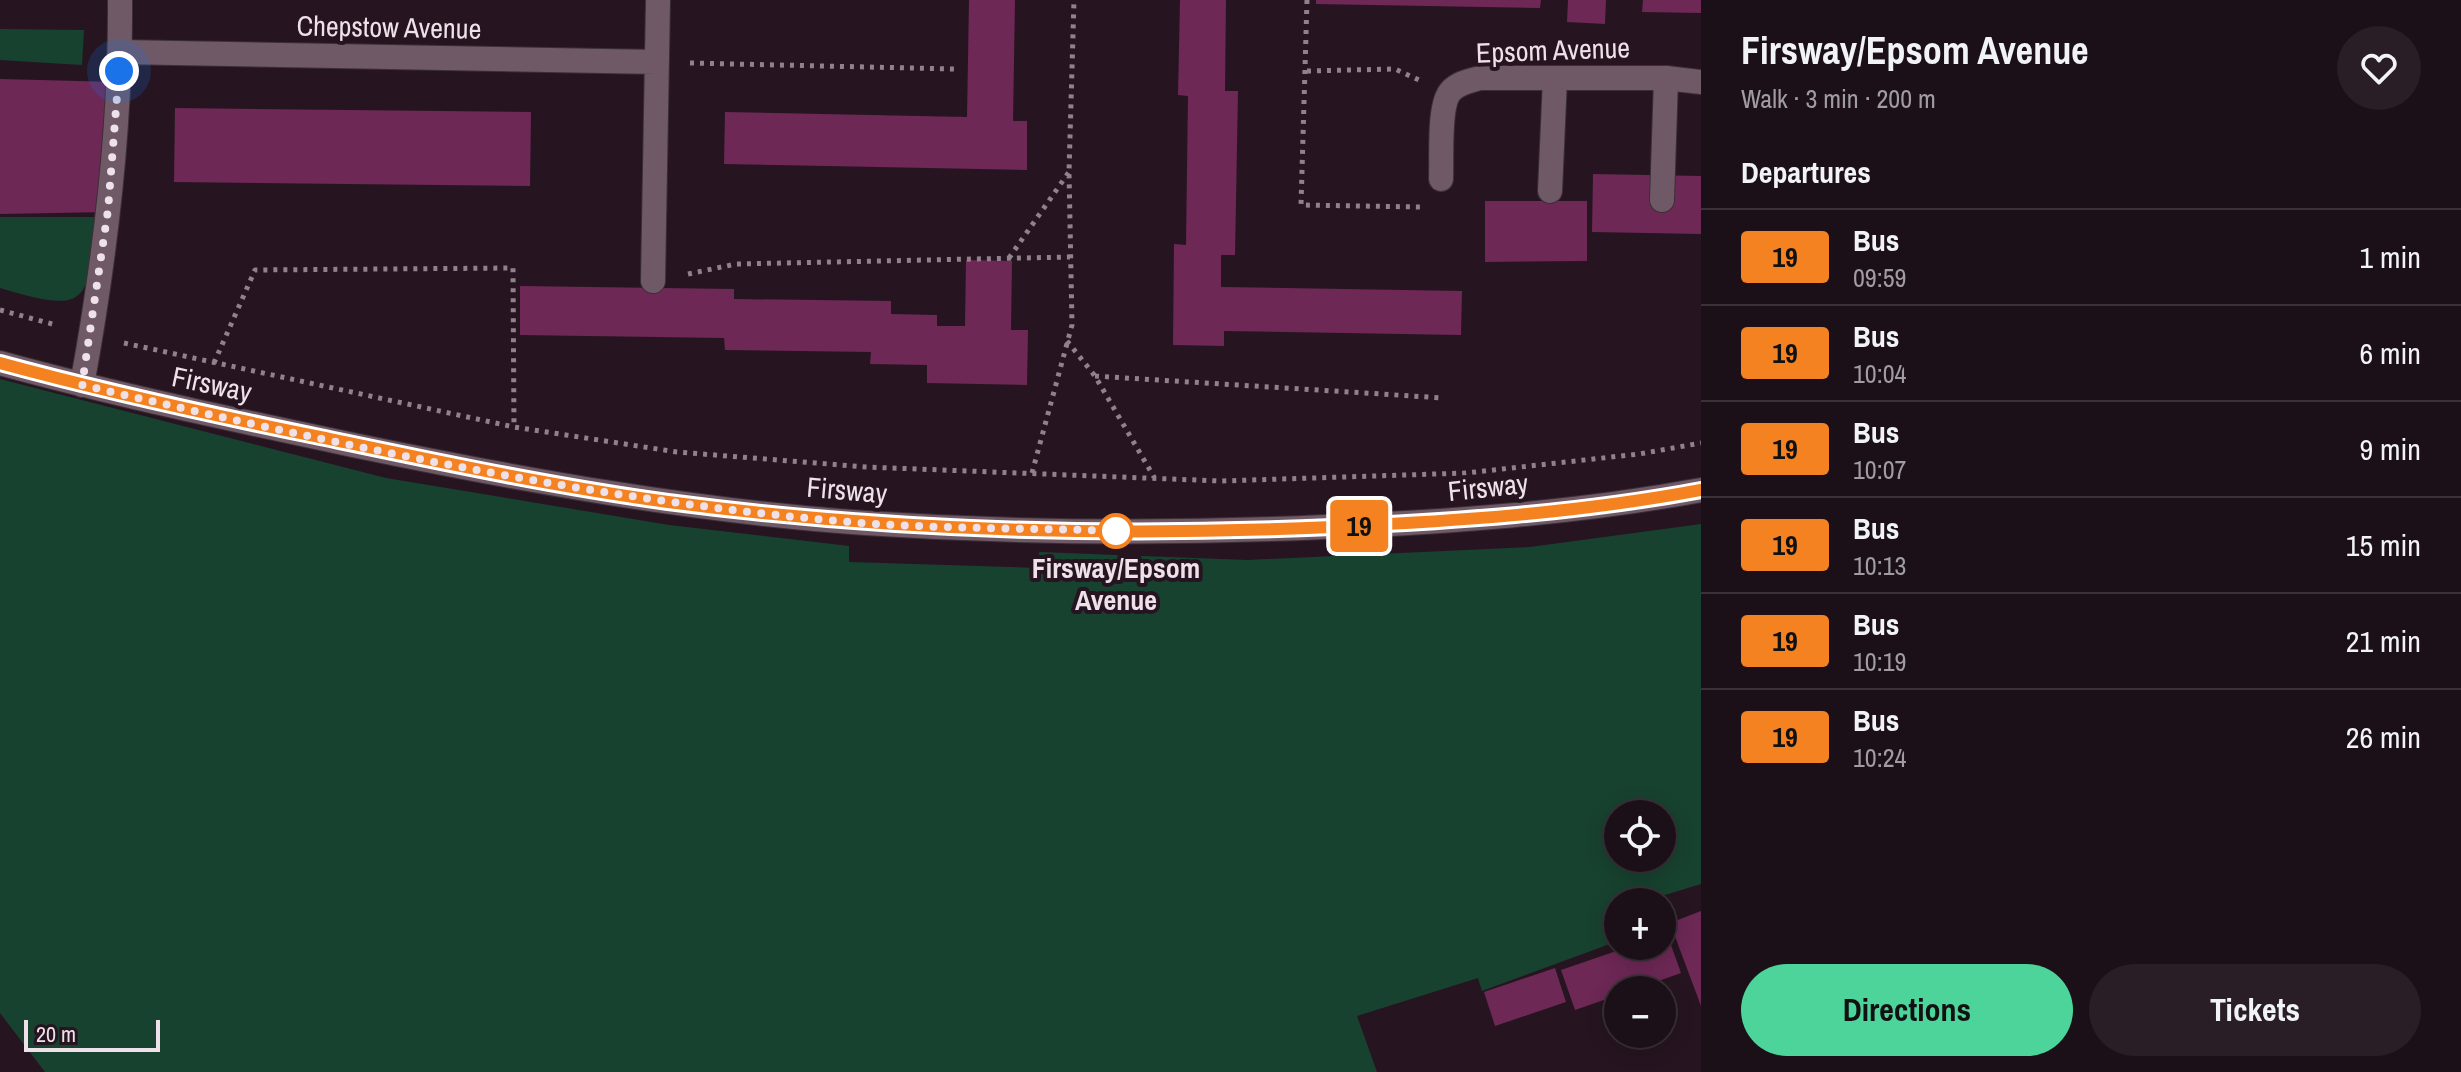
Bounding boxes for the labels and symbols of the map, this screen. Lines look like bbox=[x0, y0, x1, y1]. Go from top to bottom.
street label: Chepstow Avenue bbox=[296, 6, 482, 48]
street label: Epsom Avenue bbox=[1475, 28, 1631, 72]
your location bbox=[99, 51, 139, 91]
street label: Firsway bbox=[169, 357, 256, 411]
street label: Firsway bbox=[1446, 464, 1530, 510]
street label: Firsway bbox=[805, 468, 889, 512]
line badge: 19 bbox=[1323, 500, 1395, 552]
marker: Firsway/Epsom Avenue bbox=[1099, 514, 1133, 548]
place label: Firsway/Epsom Avenue bbox=[1032, 549, 1200, 619]
scale bar bbox=[24, 1016, 160, 1052]

